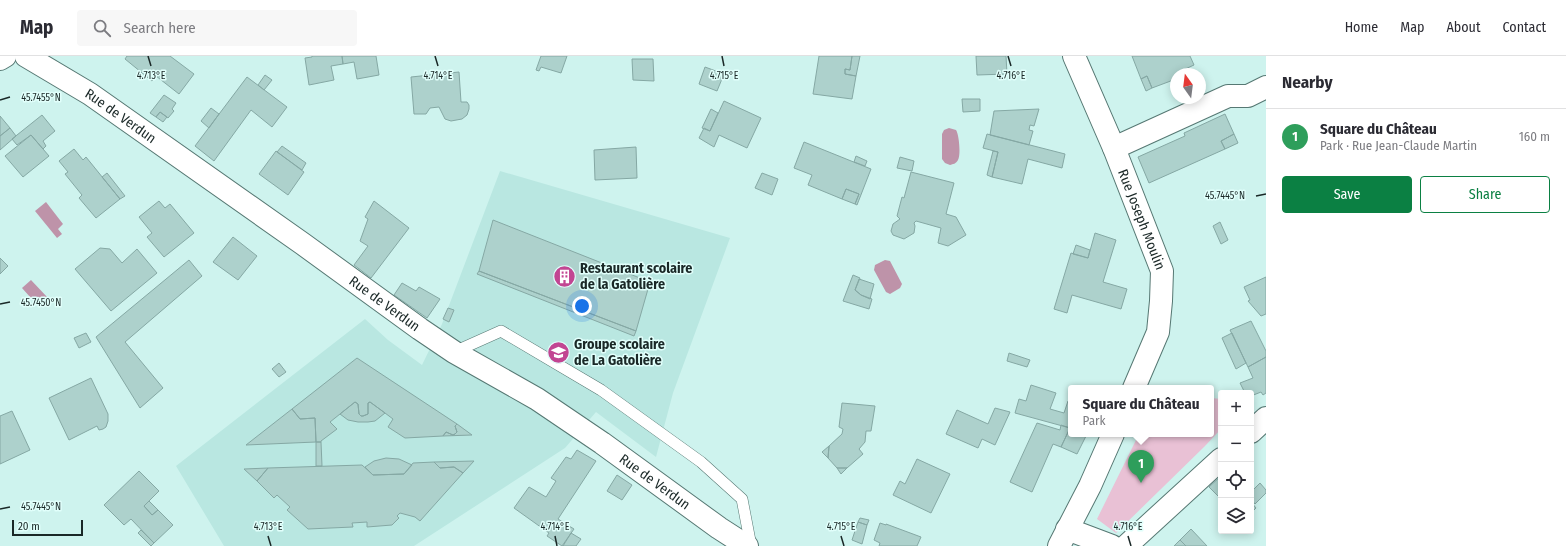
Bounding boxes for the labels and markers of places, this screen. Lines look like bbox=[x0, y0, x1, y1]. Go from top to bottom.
place label: Restaurant scolaire de la Gatolière bbox=[580, 260, 692, 293]
building icon: Restaurant scolaire de la Gatolière bbox=[552, 263, 578, 289]
place label: Groupe scolaire de La Gatolière bbox=[574, 336, 665, 369]
school or university icon: Groupe scolaire de La Gatolière bbox=[545, 339, 571, 365]
pin: 1 bbox=[1128, 450, 1154, 483]

